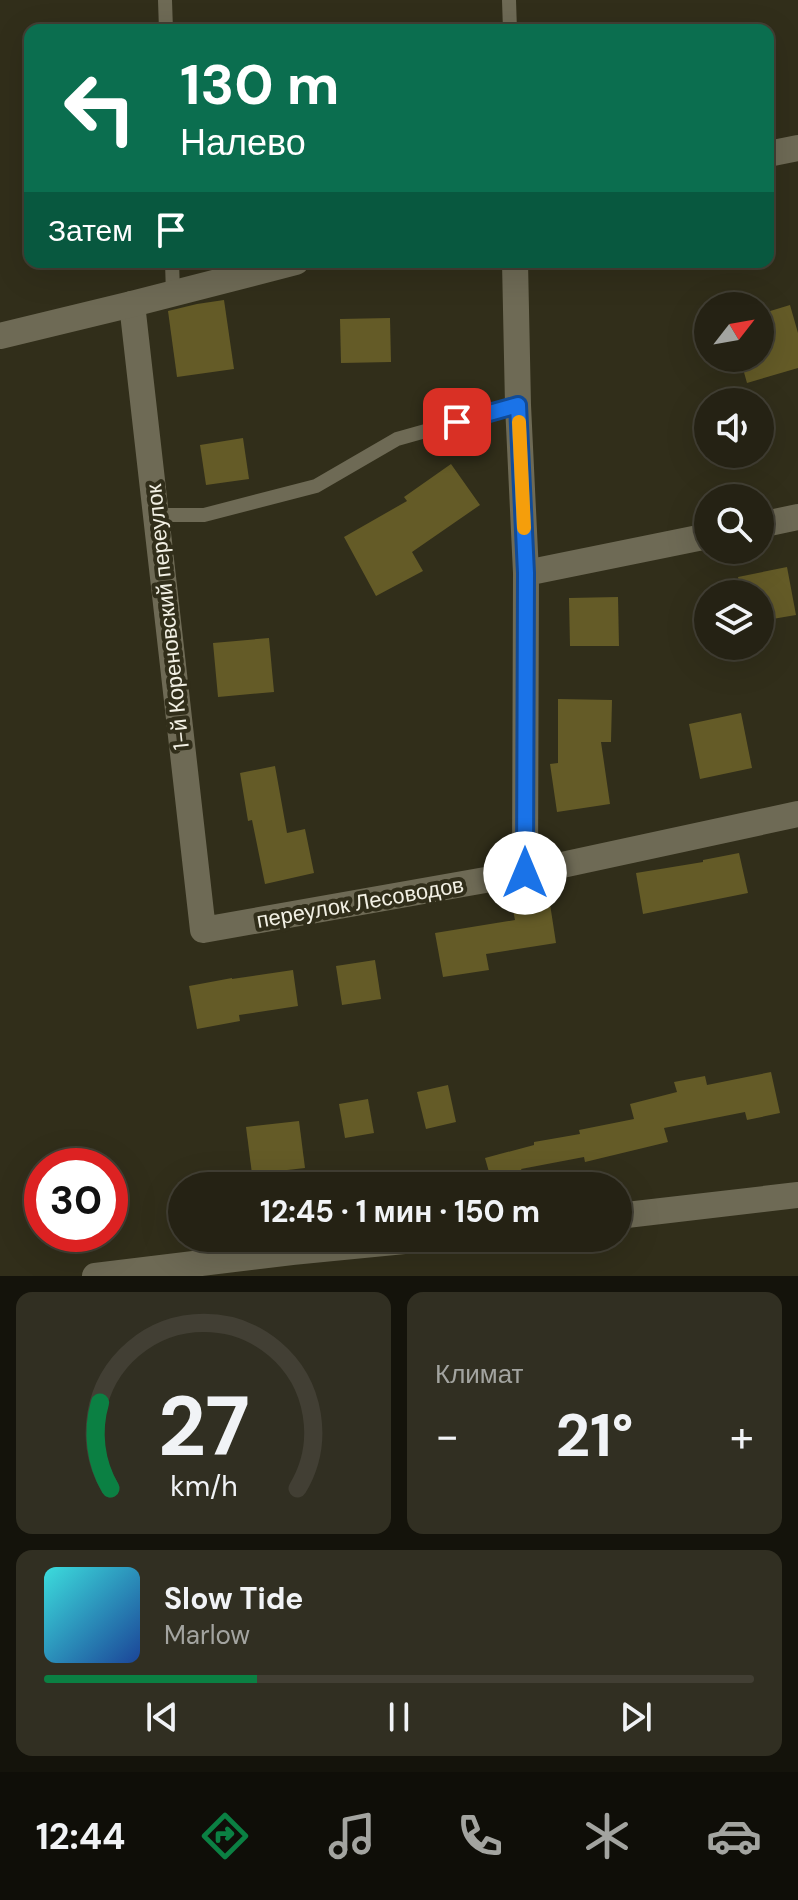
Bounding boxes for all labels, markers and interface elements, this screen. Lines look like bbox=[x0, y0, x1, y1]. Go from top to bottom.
text: 130 m bbox=[180, 48, 339, 121]
icon: left bbox=[48, 56, 152, 160]
text: Налево bbox=[180, 119, 306, 166]
icon: arrive bbox=[149, 208, 193, 252]
text: Затем bbox=[48, 211, 133, 250]
north arrow bbox=[694, 292, 774, 372]
map controls bbox=[694, 292, 774, 660]
pin bbox=[423, 388, 491, 456]
button: sound bbox=[694, 388, 774, 468]
icon: arrive bbox=[435, 400, 479, 444]
street label: 1-й Кореновский переулок bbox=[139, 482, 196, 751]
button: search bbox=[694, 484, 774, 564]
button: layers bbox=[694, 580, 774, 660]
position arrow bbox=[483, 831, 567, 915]
street label: переулок Лесоводов bbox=[254, 870, 466, 935]
speed limit sign: 30 bbox=[24, 1148, 128, 1252]
text: 12:45 · 1 мин · 150 m bbox=[260, 1192, 540, 1231]
text: Климат bbox=[435, 1357, 524, 1391]
text: 27 bbox=[157, 1372, 250, 1481]
text: 21° bbox=[555, 1396, 634, 1475]
text: − bbox=[435, 1407, 459, 1465]
text: + bbox=[730, 1407, 754, 1465]
text: km/h bbox=[170, 1468, 237, 1505]
text: Slow Tide bbox=[164, 1579, 303, 1618]
text: Marlow bbox=[164, 1618, 250, 1652]
icon: previous bbox=[140, 1695, 184, 1739]
icon: pause bbox=[377, 1695, 421, 1739]
icon: next bbox=[614, 1695, 658, 1739]
icon: directions bbox=[197, 1808, 253, 1864]
icon: music bbox=[324, 1808, 380, 1864]
icon: phone bbox=[452, 1808, 508, 1864]
icon: climate bbox=[579, 1808, 635, 1864]
icon: car bbox=[706, 1808, 762, 1864]
text: 12:44 bbox=[36, 1813, 126, 1860]

